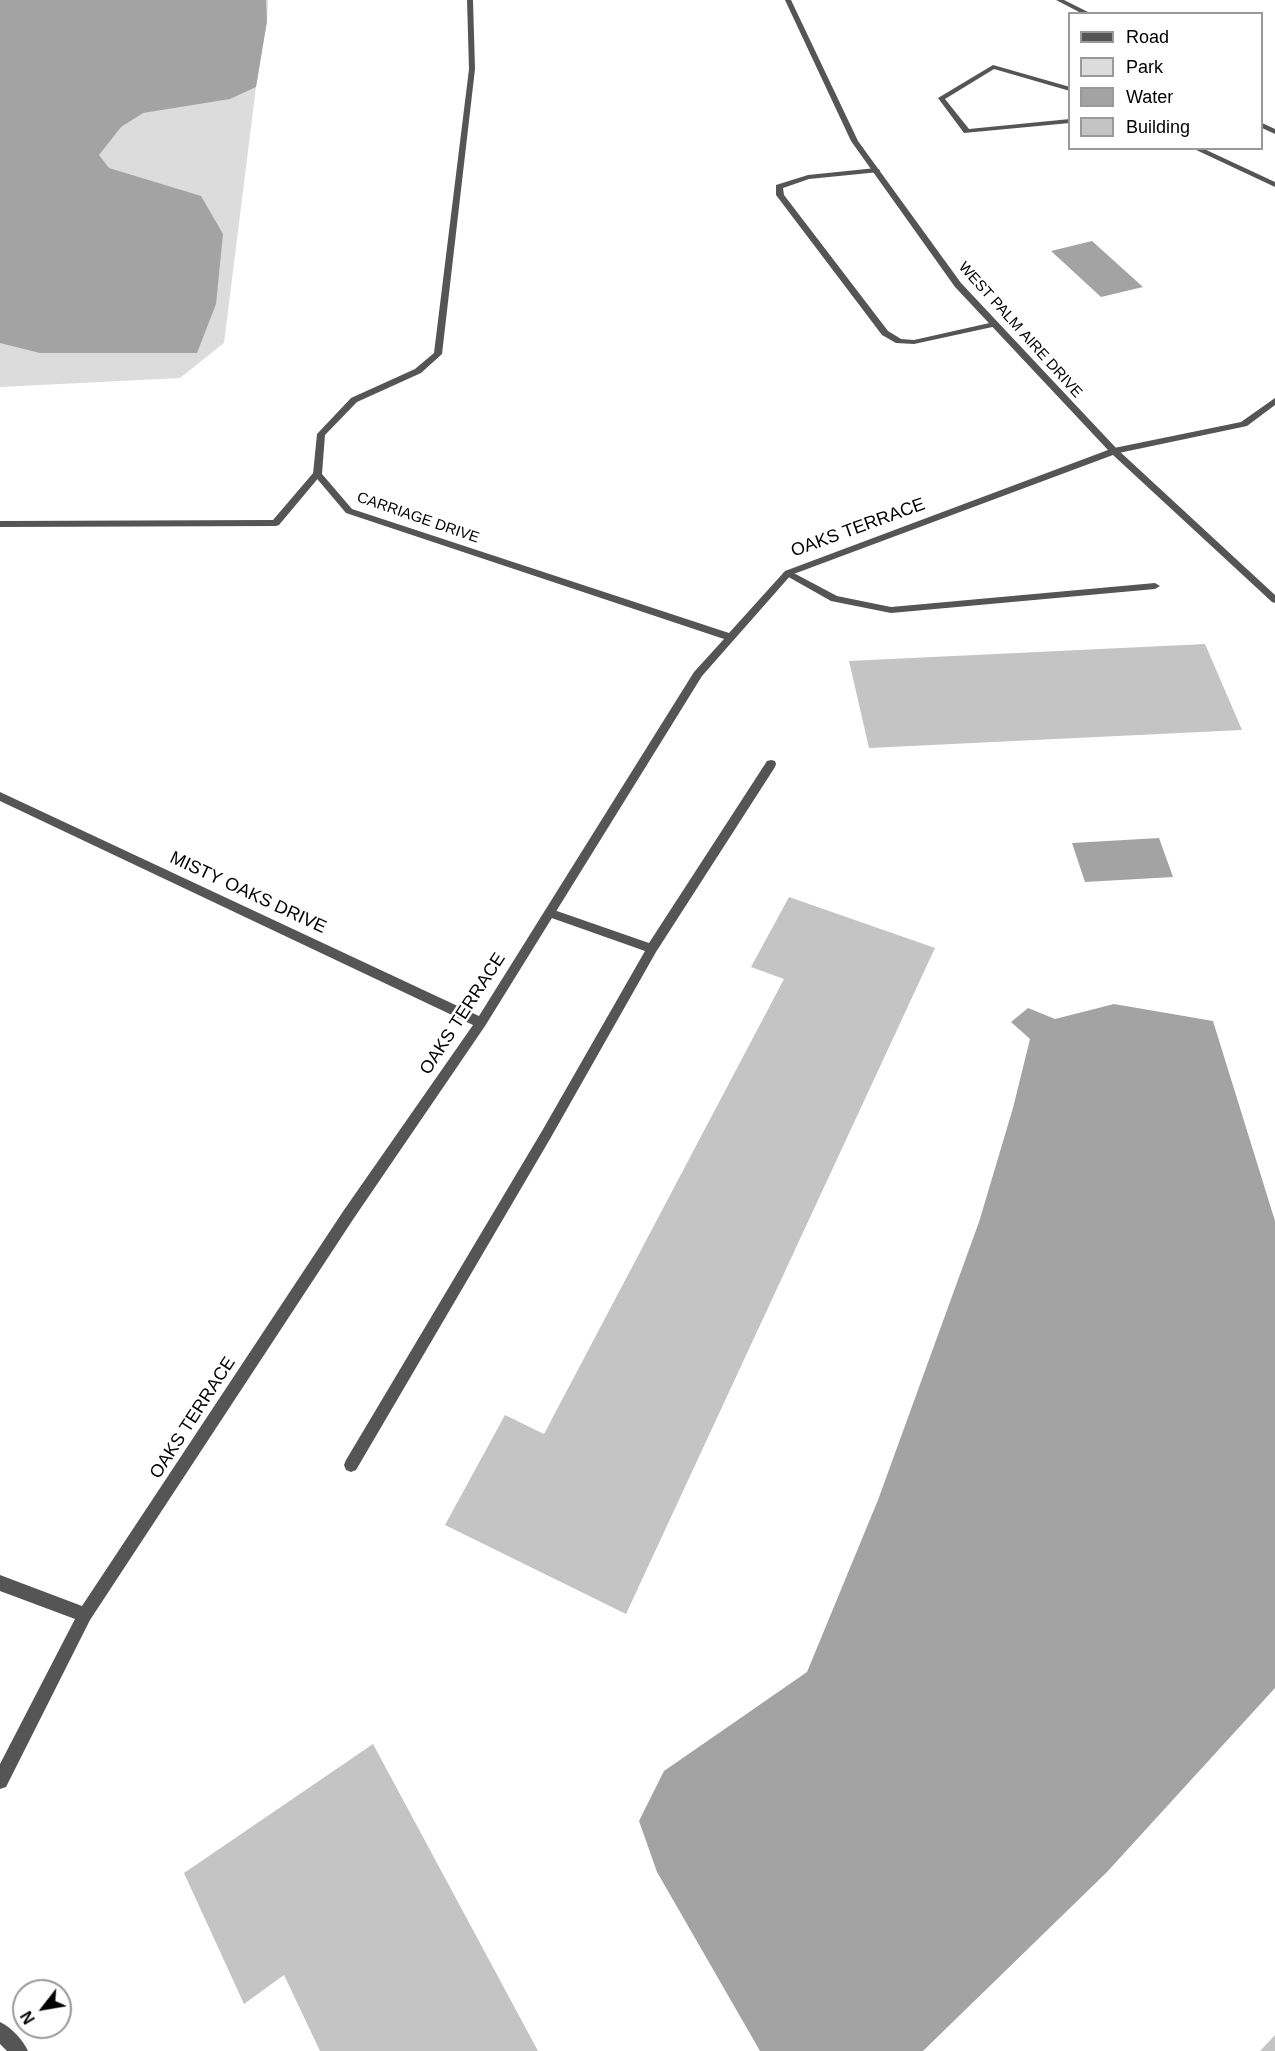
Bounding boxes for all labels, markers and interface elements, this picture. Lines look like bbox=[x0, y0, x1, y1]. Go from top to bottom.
legend bbox=[1068, 12, 1263, 150]
text: Road bbox=[1126, 27, 1169, 47]
text: Park bbox=[1126, 57, 1163, 77]
text: Water bbox=[1126, 87, 1173, 107]
text: Building bbox=[1126, 117, 1190, 137]
street label: WEST PALM AIRE DRIVE bbox=[954, 258, 1086, 402]
street label: CARRIAGE DRIVE bbox=[354, 489, 482, 547]
street label: OAKS TERRACE bbox=[788, 494, 928, 562]
street label: MISTY OAKS DRIVE bbox=[166, 847, 330, 939]
street label: OAKS TERRACE bbox=[416, 949, 510, 1079]
street label: OAKS TERRACE bbox=[146, 1353, 240, 1483]
north arrow bbox=[12, 1979, 72, 2039]
text: N bbox=[18, 2008, 38, 2027]

